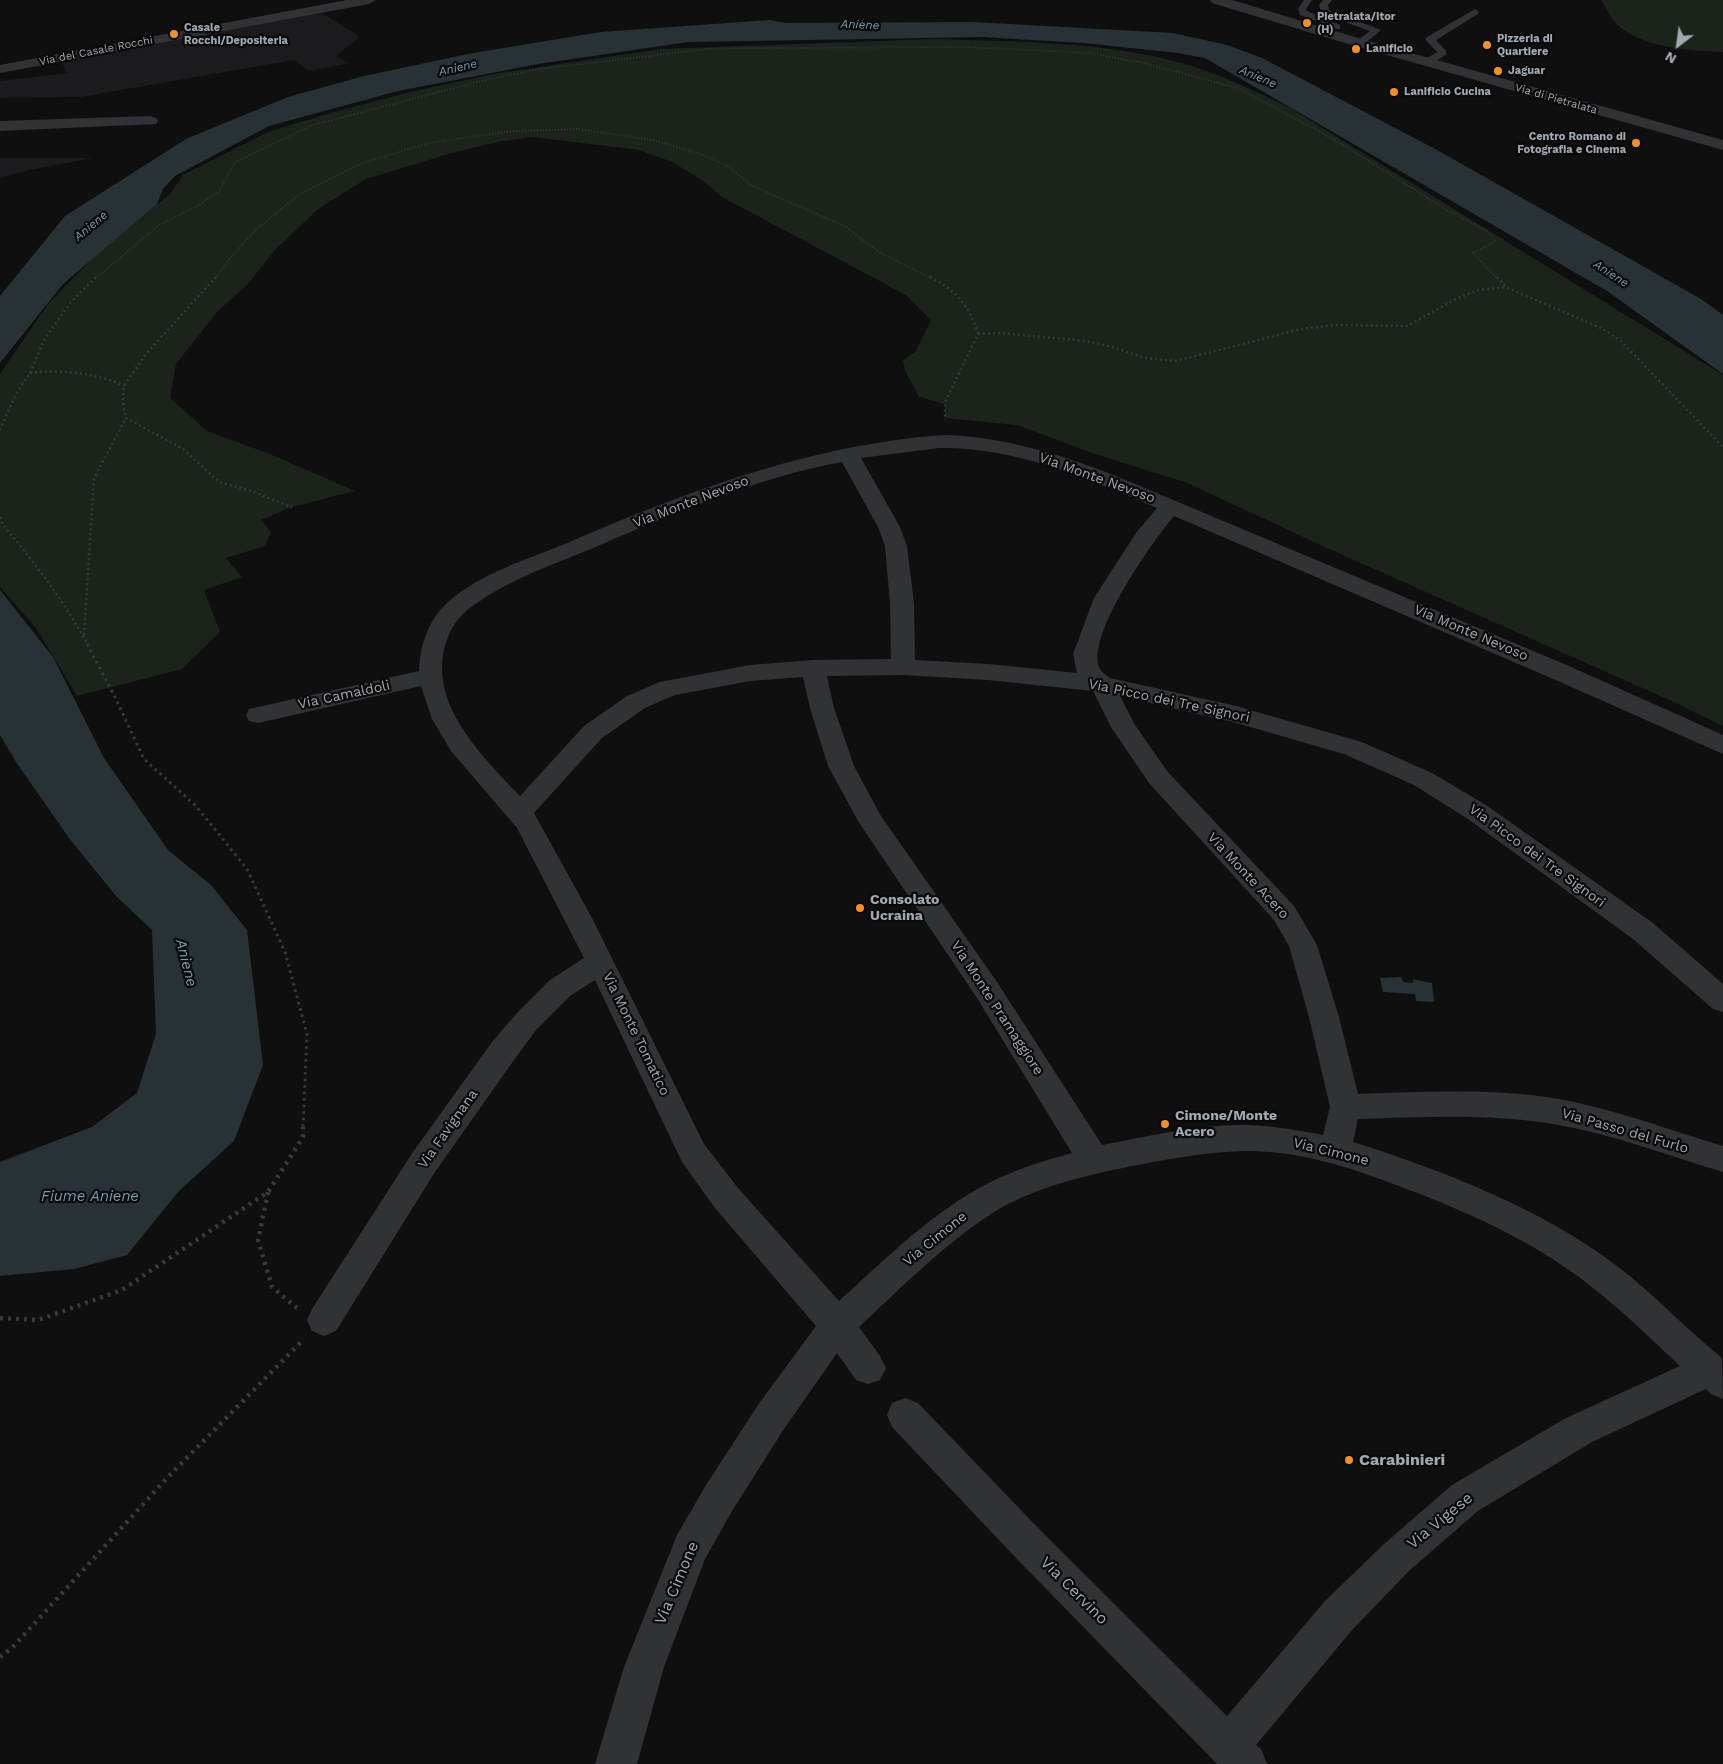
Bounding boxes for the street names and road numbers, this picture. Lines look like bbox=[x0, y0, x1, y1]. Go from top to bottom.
street label: Via del Casale Rocchi bbox=[38, 34, 154, 68]
street label: Via di Pietralata bbox=[1513, 81, 1599, 117]
street label: Via Monte Nevoso bbox=[1037, 449, 1157, 507]
street label: Via Monte Nevoso bbox=[631, 472, 751, 532]
street label: Via Monte Nevoso bbox=[1411, 601, 1531, 665]
street label: Via Picco dei Tre Signori bbox=[1087, 676, 1251, 726]
street label: Via Camaldoli bbox=[296, 677, 392, 713]
street label: Via Picco dei Tre Signori bbox=[1466, 801, 1608, 911]
street label: Via Monte Acero bbox=[1204, 829, 1292, 923]
street label: Via Monte Pramaggiore bbox=[947, 938, 1047, 1078]
street label: Via Monte Tomatico bbox=[599, 970, 673, 1098]
street label: Via Favignana bbox=[415, 1086, 481, 1172]
street label: Via Passo del Furlo bbox=[1560, 1105, 1690, 1157]
street label: Via Cimone bbox=[1291, 1134, 1371, 1170]
street label: Via Cimone bbox=[900, 1208, 970, 1270]
street label: Via Vigese bbox=[1403, 1489, 1477, 1553]
street label: Via Cimone bbox=[651, 1539, 703, 1627]
street label: Via Cervino bbox=[1036, 1553, 1112, 1629]

